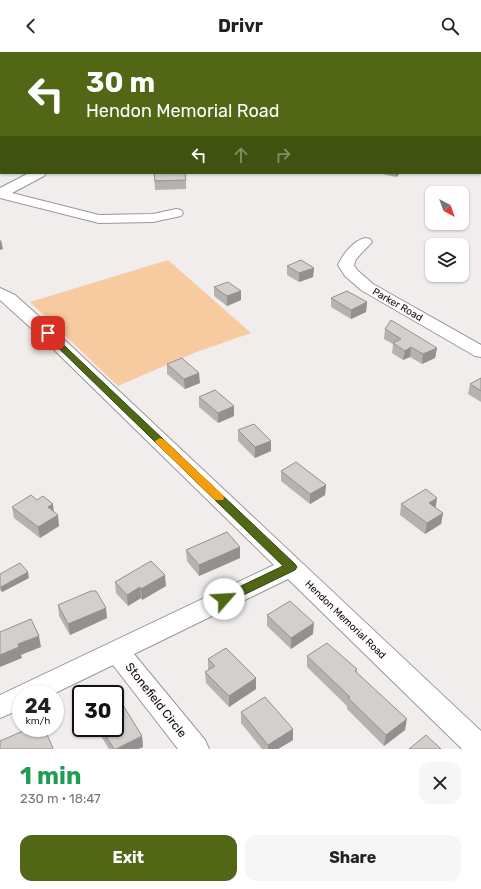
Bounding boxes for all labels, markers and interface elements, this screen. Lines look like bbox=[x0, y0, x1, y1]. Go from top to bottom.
icon: back bbox=[20, 15, 42, 37]
text: Drivr bbox=[218, 15, 263, 37]
icon: search bbox=[439, 15, 461, 37]
text: 30 m bbox=[86, 66, 155, 99]
icon: left bbox=[20, 68, 72, 120]
text: Hendon Memorial Road bbox=[86, 100, 279, 122]
icon: left bbox=[188, 144, 210, 166]
icon: ahead bbox=[230, 144, 252, 166]
icon: right bbox=[272, 144, 294, 166]
north arrow bbox=[425, 186, 469, 230]
map controls bbox=[425, 186, 469, 282]
button: layers bbox=[425, 238, 469, 282]
street label: Parker Road bbox=[370, 286, 425, 324]
pin bbox=[31, 316, 65, 350]
icon: arrive bbox=[37, 322, 59, 344]
position arrow bbox=[203, 578, 245, 620]
street label: Hendon Memorial Road bbox=[302, 578, 388, 661]
street label: Stonefield Circle bbox=[123, 660, 190, 740]
speed limit sign: 30 bbox=[72, 685, 124, 737]
text: 24 bbox=[25, 694, 51, 718]
text: km/h bbox=[26, 715, 50, 727]
text: 1 min bbox=[20, 762, 81, 790]
button: close bbox=[419, 762, 461, 804]
text: 230 m · 18:47 bbox=[20, 791, 101, 806]
button: Exit bbox=[20, 835, 237, 881]
button: Share bbox=[245, 835, 461, 881]

